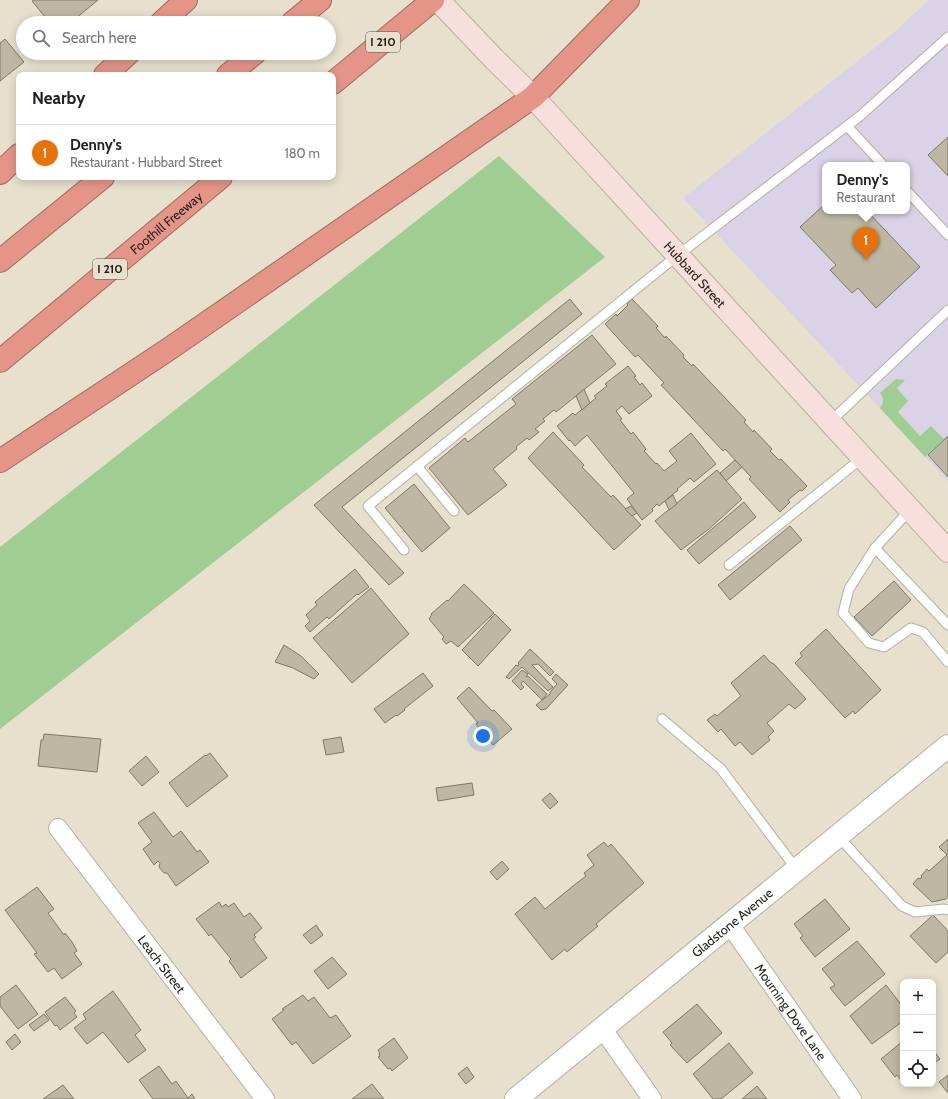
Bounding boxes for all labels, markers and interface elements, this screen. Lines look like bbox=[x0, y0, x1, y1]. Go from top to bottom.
search box bbox=[16, 16, 336, 60]
icon: search bbox=[30, 27, 52, 49]
text: Search here bbox=[62, 29, 137, 47]
road number: I 210 bbox=[366, 32, 400, 52]
text: Nearby bbox=[32, 88, 85, 108]
text: Denny's bbox=[70, 136, 122, 154]
text: 1 bbox=[43, 145, 47, 161]
text: 180 m bbox=[284, 145, 320, 161]
text: Restaurant · Hubbard Street bbox=[70, 154, 222, 170]
popup bbox=[822, 162, 910, 214]
text: Denny's bbox=[837, 171, 888, 189]
street label: Foothill Freeway bbox=[127, 188, 206, 257]
text: Restaurant bbox=[837, 189, 895, 205]
pin: 1 bbox=[853, 227, 879, 260]
street label: Hubbard Street bbox=[661, 238, 730, 311]
road number: I 210 bbox=[93, 259, 127, 279]
your location bbox=[473, 726, 493, 746]
street label: Gladstone Avenue bbox=[688, 884, 776, 960]
street label: Leach Street bbox=[135, 932, 189, 997]
street label: Mourning Dove Lane bbox=[752, 960, 830, 1063]
map controls bbox=[900, 979, 936, 1087]
button: + bbox=[900, 979, 936, 1015]
button: − bbox=[900, 1015, 936, 1051]
button: locate bbox=[900, 1051, 936, 1087]

